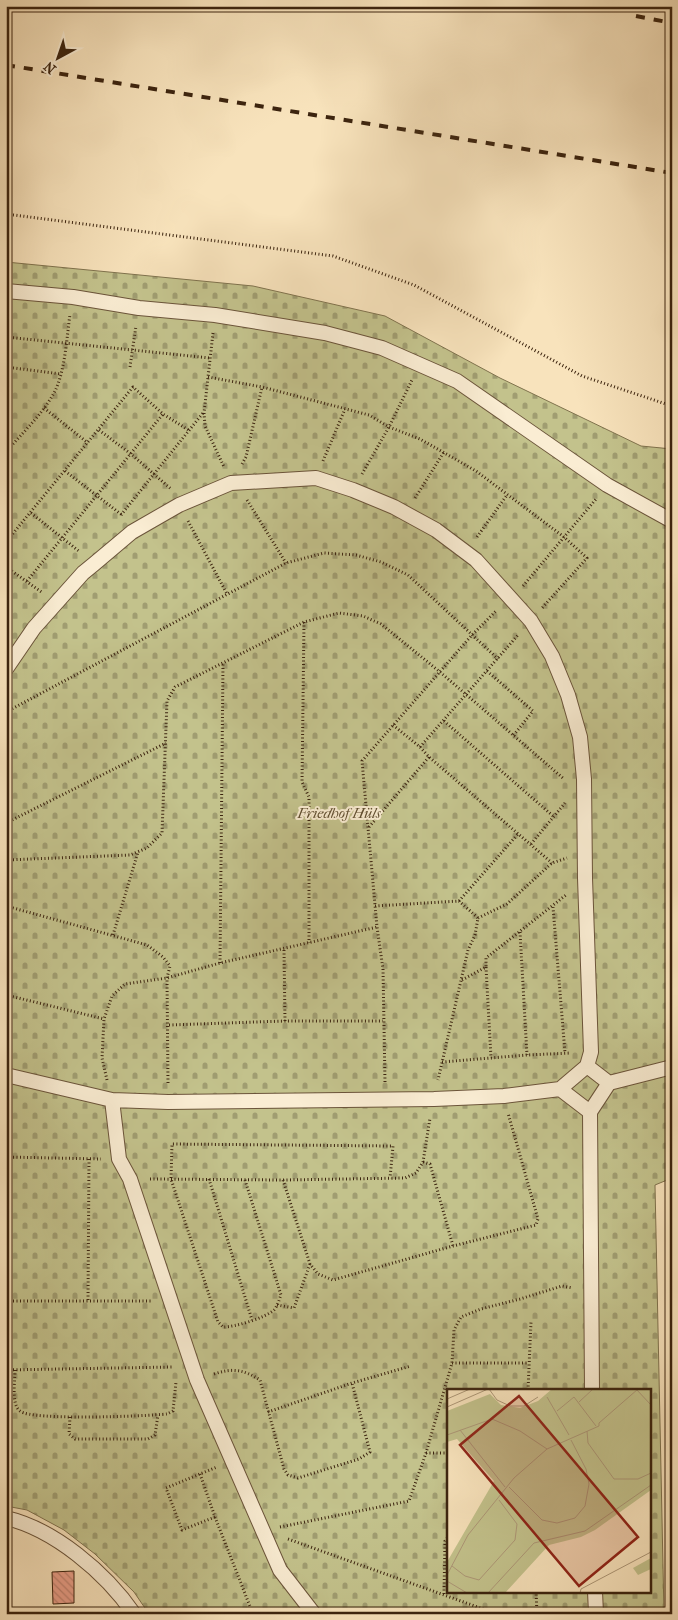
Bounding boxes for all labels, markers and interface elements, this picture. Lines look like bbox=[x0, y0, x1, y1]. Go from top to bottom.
north arrow bbox=[32, 32, 82, 82]
text: N bbox=[40, 57, 59, 78]
park label: Friedhof Hüls bbox=[296, 804, 381, 822]
inset map bbox=[447, 1389, 650, 1592]

